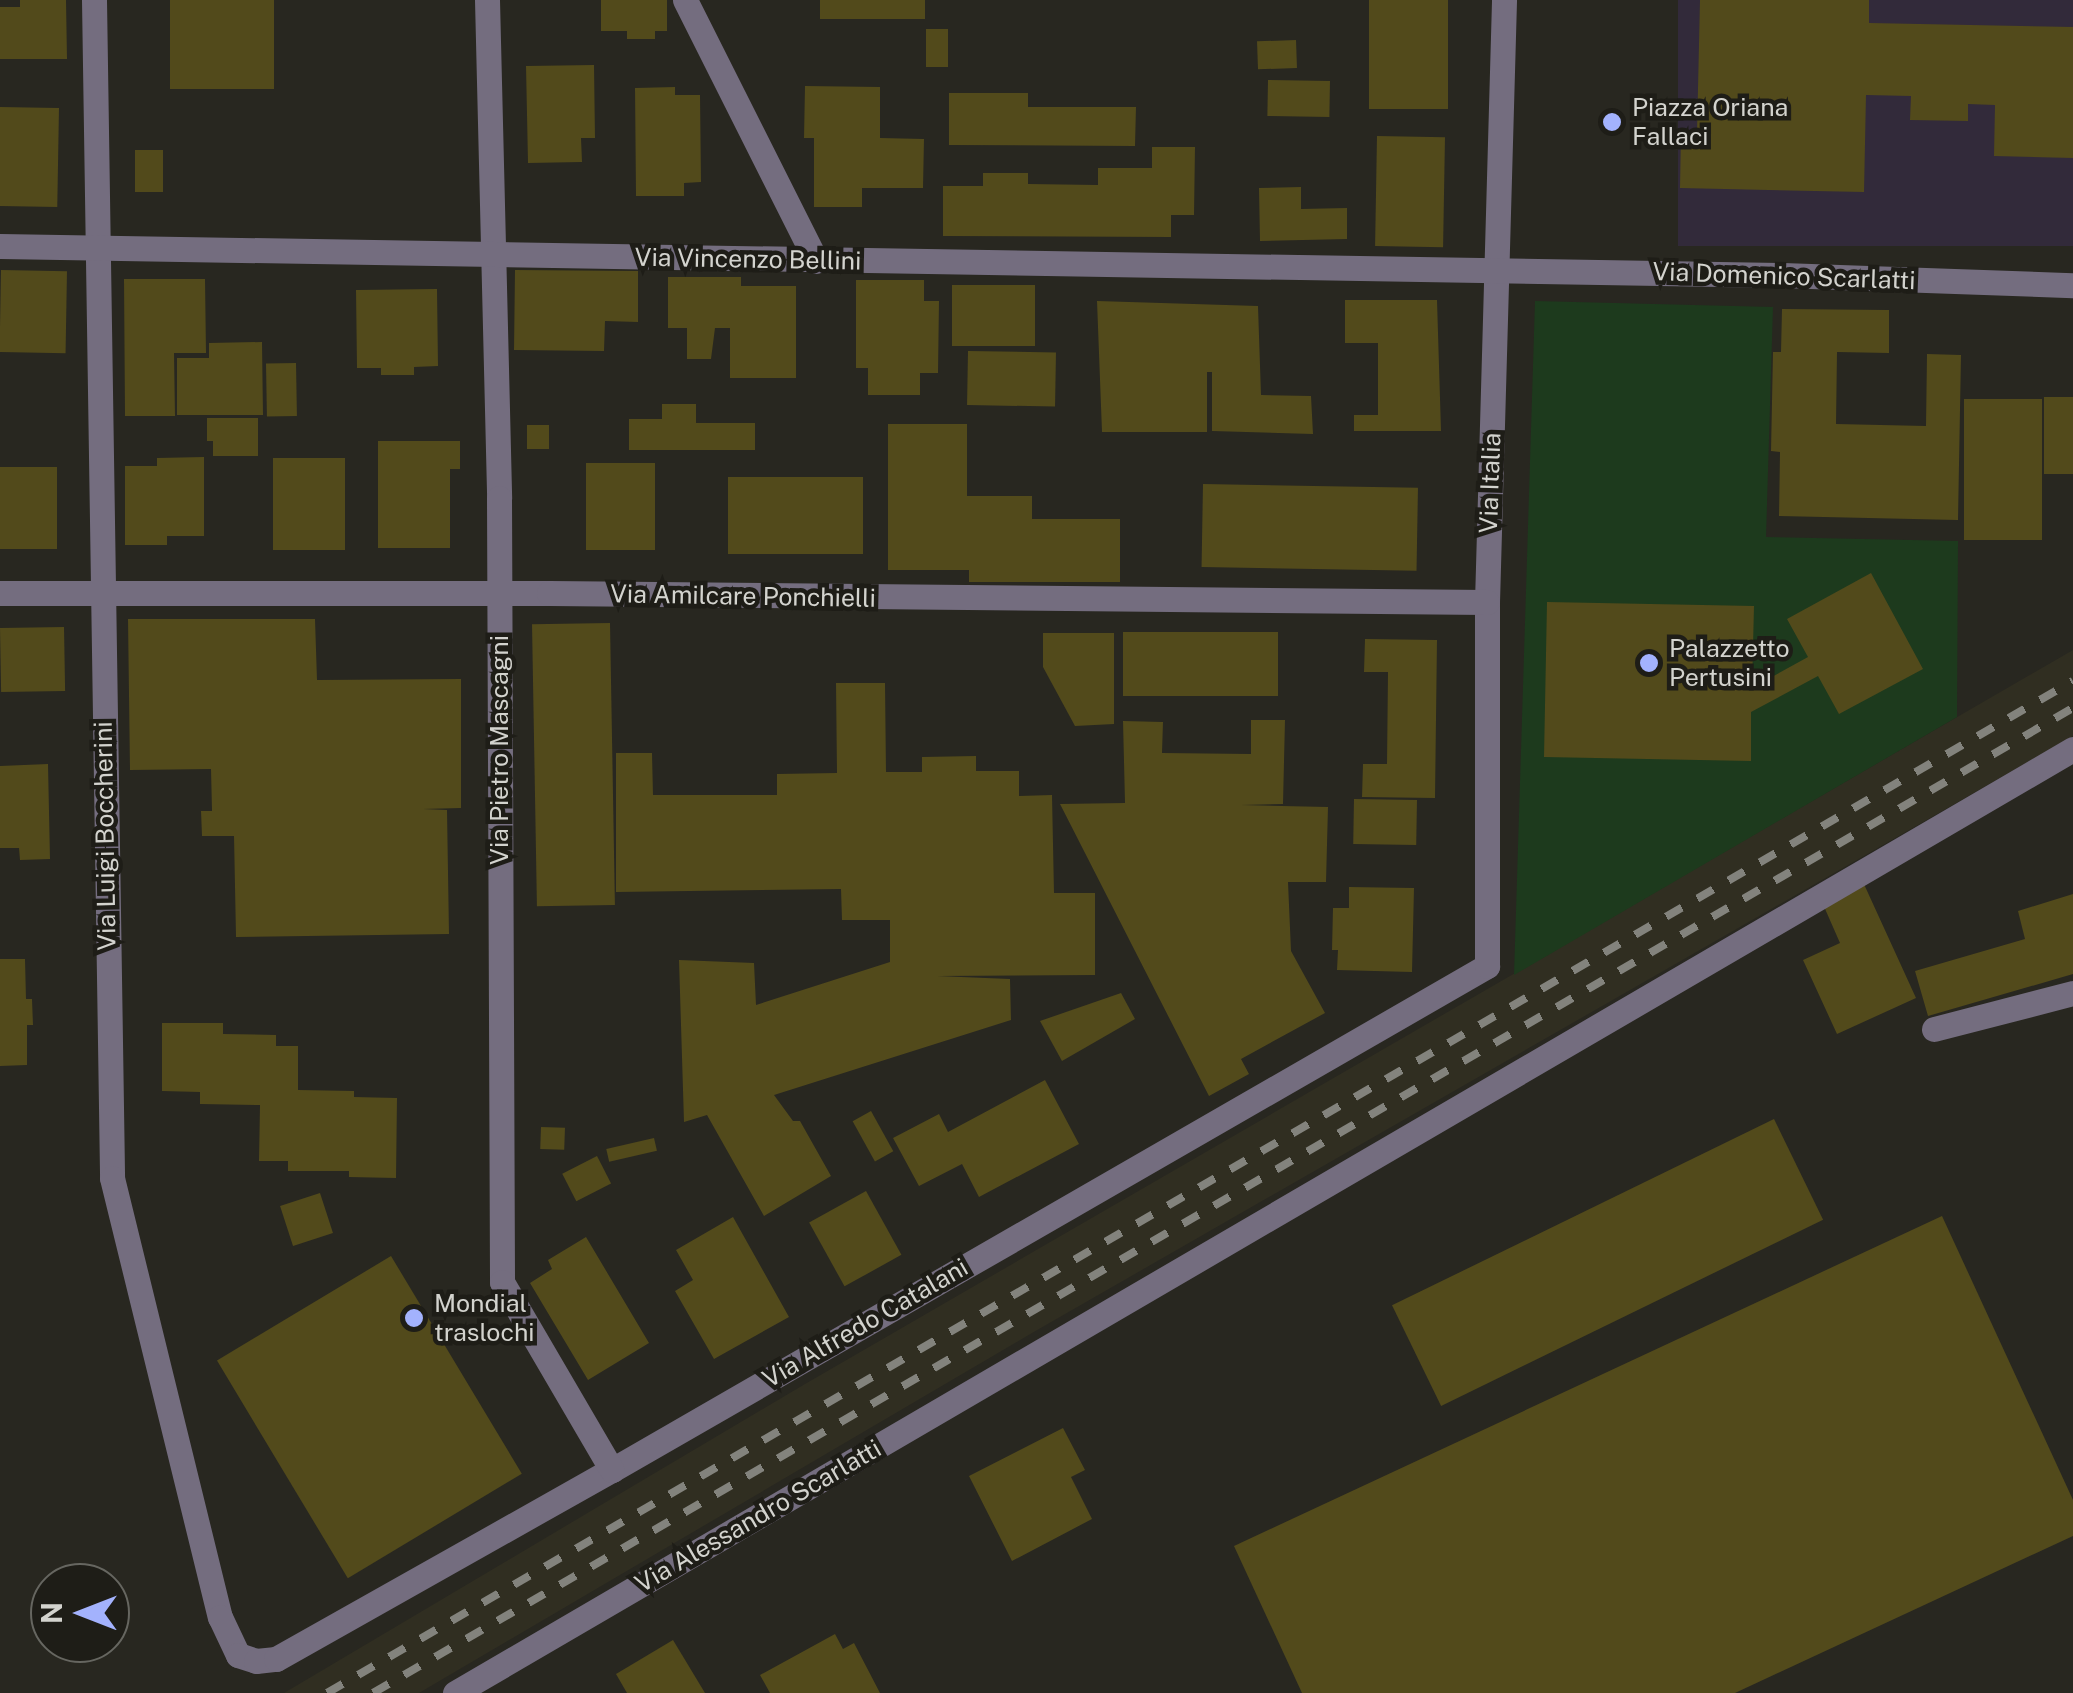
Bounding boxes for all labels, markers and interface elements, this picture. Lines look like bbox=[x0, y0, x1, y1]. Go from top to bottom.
place label: Piazza Oriana Fallaci bbox=[1632, 93, 1788, 152]
marker: Piazza Oriana Fallaci bbox=[1601, 111, 1623, 133]
street label: Via Vincenzo Bellini bbox=[634, 242, 862, 276]
street label: Via Domenico Scarlatti bbox=[1652, 256, 1916, 296]
street label: Via Italia bbox=[1473, 432, 1507, 534]
street label: Via Amilcare Ponchielli bbox=[610, 579, 876, 613]
place label: Palazzetto Pertusini bbox=[1669, 634, 1790, 693]
street label: Via Pietro Mascagni bbox=[484, 635, 514, 865]
marker: Palazzetto Pertusini bbox=[1638, 652, 1660, 674]
street label: Via Luigi Boccherini bbox=[88, 721, 122, 951]
street label: Via Alfredo Catalani bbox=[757, 1252, 973, 1394]
place label: Mondial traslochi bbox=[434, 1289, 535, 1348]
marker: Mondial traslochi bbox=[403, 1307, 425, 1329]
street label: Via Alessandro Scarlatti bbox=[630, 1433, 886, 1599]
north arrow bbox=[30, 1563, 130, 1663]
text: N bbox=[35, 1602, 68, 1624]

